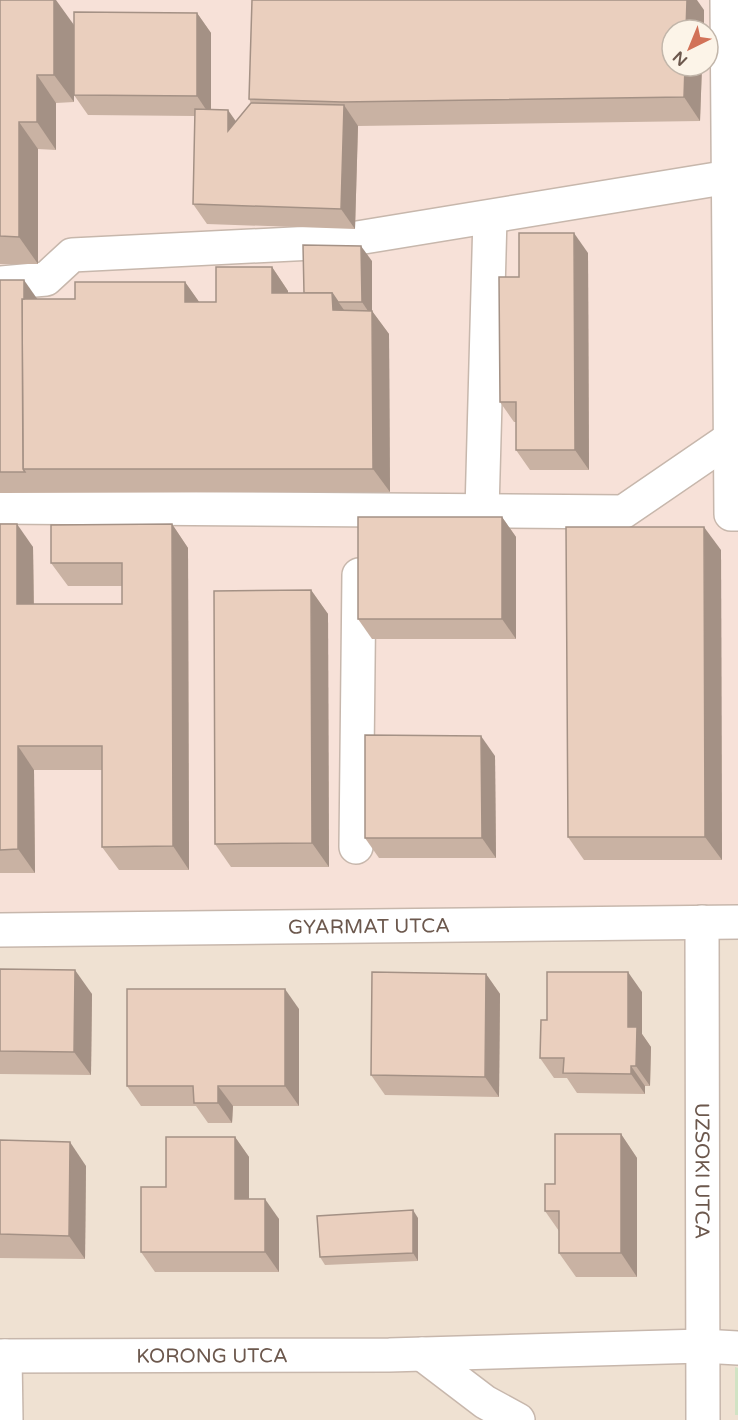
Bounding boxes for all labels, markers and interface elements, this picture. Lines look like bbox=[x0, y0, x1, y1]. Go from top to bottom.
north arrow bbox=[660, 18, 720, 78]
text: N bbox=[669, 47, 692, 70]
street label: GYARMAT UTCA bbox=[288, 914, 450, 940]
street label: UZSOKI UTCA bbox=[689, 1103, 714, 1239]
street label: KORONG UTCA bbox=[136, 1344, 288, 1369]

